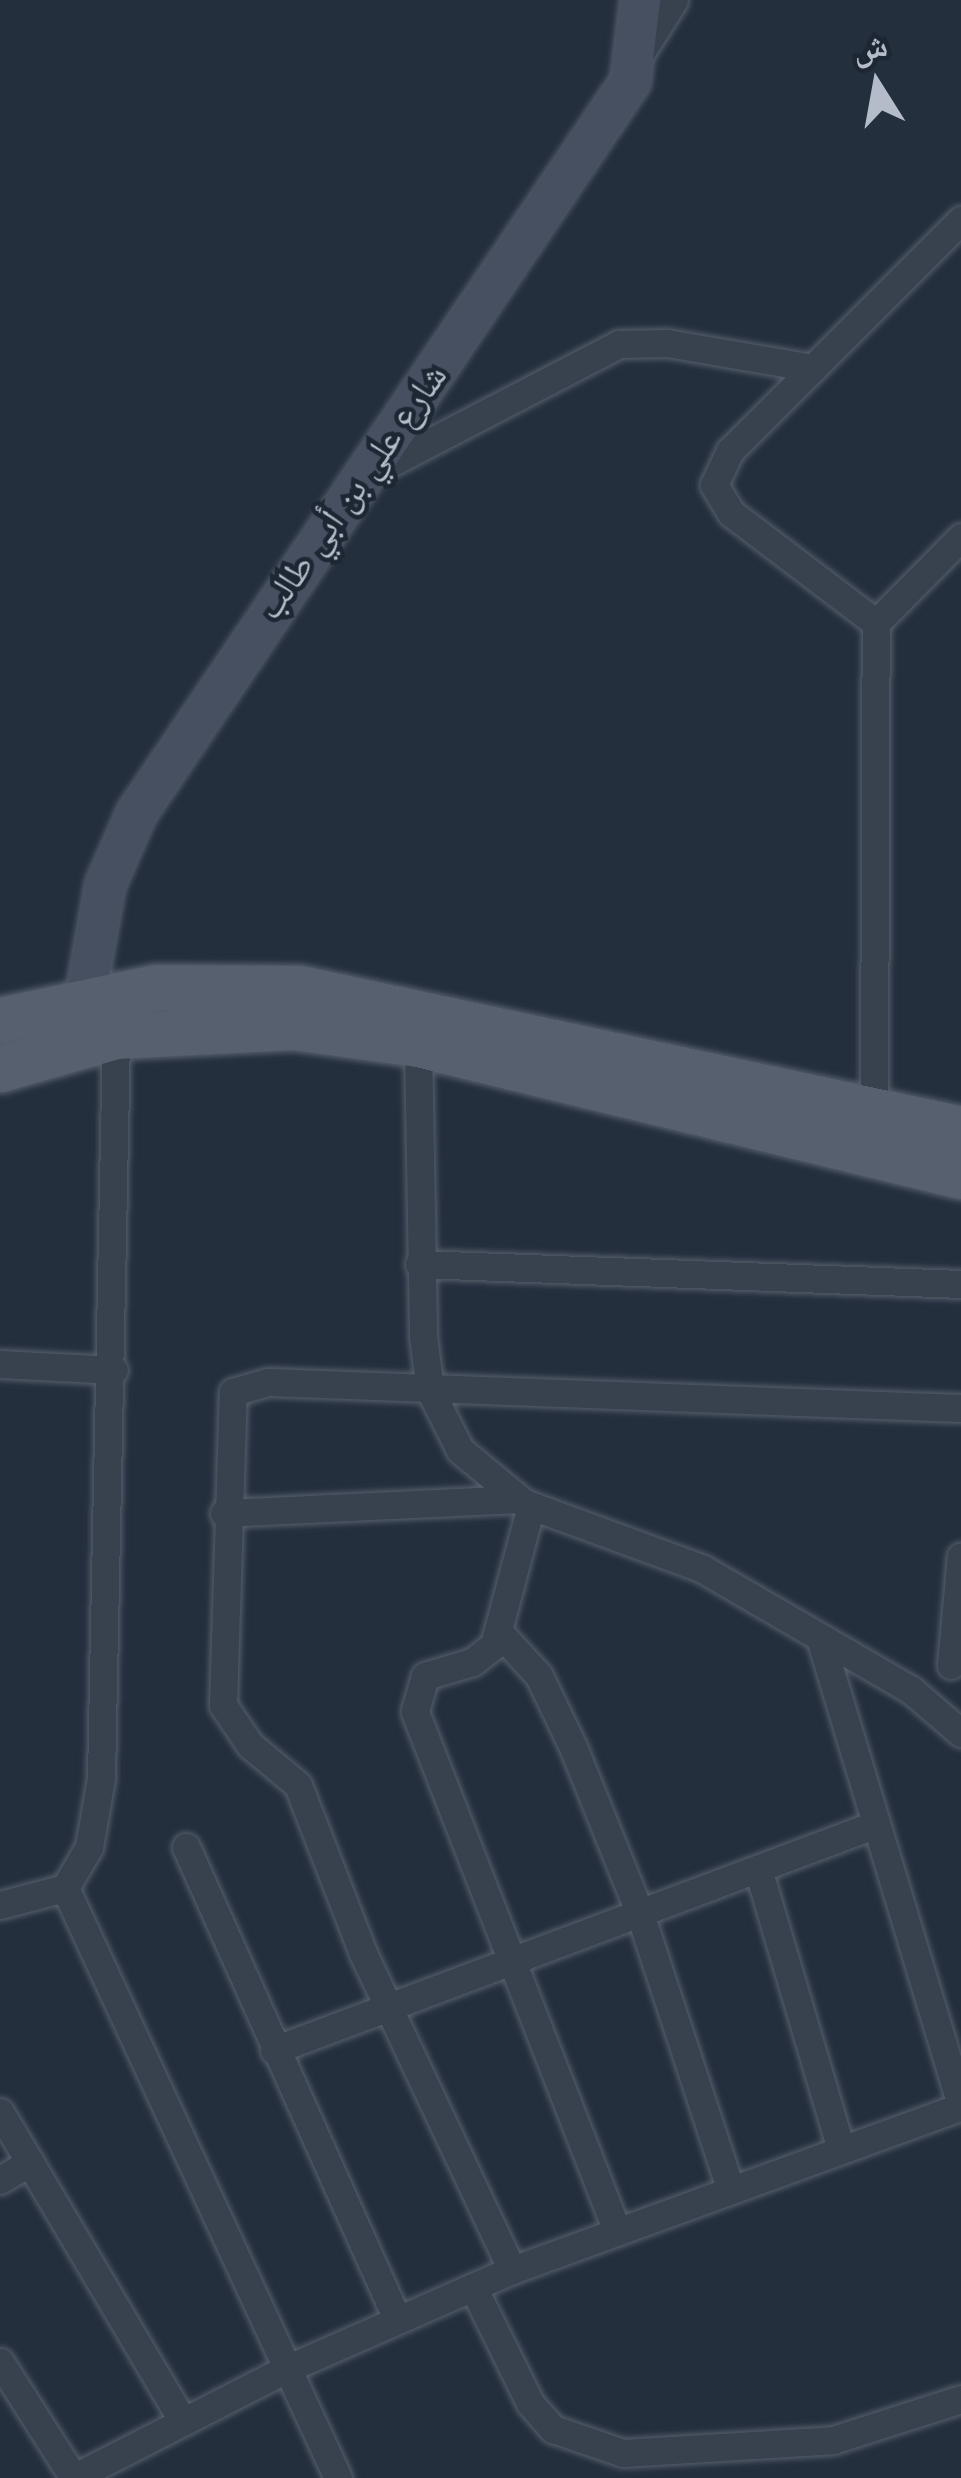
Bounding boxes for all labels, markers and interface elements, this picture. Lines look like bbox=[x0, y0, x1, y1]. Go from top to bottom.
north arrow bbox=[817, 24, 937, 144]
text: ش bbox=[849, 26, 891, 71]
street label: شارع علي بن أبي طالب bbox=[248, 356, 456, 628]

